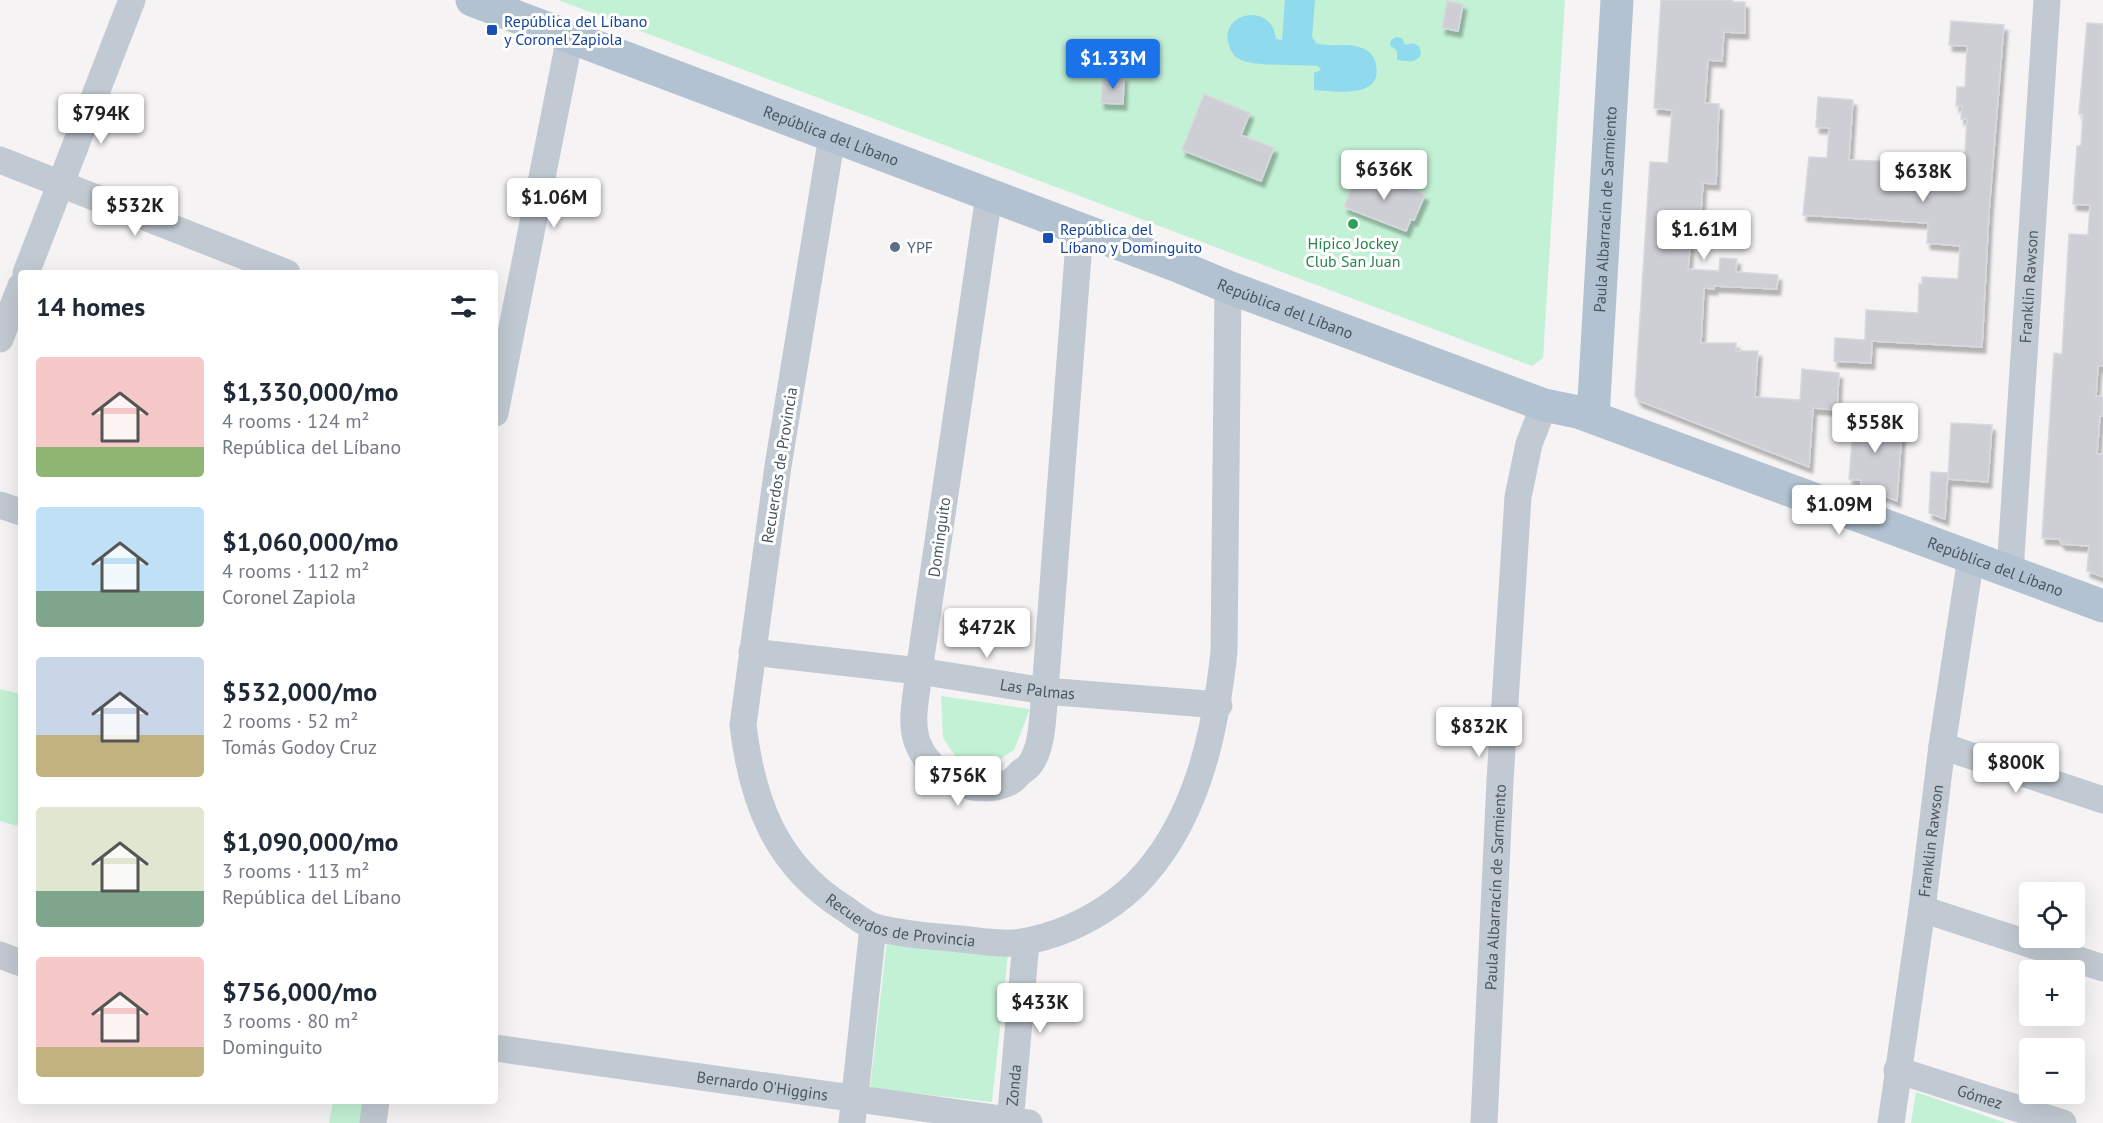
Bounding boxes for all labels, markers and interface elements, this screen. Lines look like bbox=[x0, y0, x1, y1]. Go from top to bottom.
place label: República del Líbano y Coronel Zapiola bbox=[504, 11, 647, 49]
marker: República del Líbano y Coronel Zapiola bbox=[485, 23, 499, 37]
pin: $1.33M bbox=[1064, 39, 1162, 90]
text: $1.33M bbox=[1080, 45, 1146, 71]
pin: $794K bbox=[59, 94, 143, 145]
text: $794K bbox=[72, 100, 130, 126]
street label: República del Líbano bbox=[761, 101, 902, 170]
street label: Paula Albarracín de Sarmiento bbox=[1589, 106, 1621, 313]
pin: $636K bbox=[1342, 150, 1426, 201]
pin: $638K bbox=[1881, 152, 1965, 203]
text: $636K bbox=[1355, 156, 1413, 182]
text: $638K bbox=[1894, 158, 1952, 184]
pin: $1.06M bbox=[505, 178, 603, 229]
text: $1.06M bbox=[521, 184, 587, 210]
pin: $532K bbox=[93, 186, 177, 237]
text: $532K bbox=[106, 192, 164, 218]
pin: $1.61M bbox=[1655, 210, 1753, 261]
text: $1.61M bbox=[1671, 216, 1737, 242]
marker: Hípico Jockey Club San Juan bbox=[1346, 217, 1360, 231]
place label: República del Líbano y Dominguito bbox=[1060, 219, 1202, 257]
street label: Franklin Rawson bbox=[2015, 229, 2042, 344]
marker: República del Líbano y Dominguito bbox=[1041, 231, 1055, 245]
place label: Hípico Jockey Club San Juan bbox=[1306, 233, 1400, 271]
place label: YPF bbox=[907, 237, 933, 257]
marker: YPF bbox=[888, 240, 902, 254]
street label: República del Líbano bbox=[1215, 274, 1356, 343]
text: 14 homes bbox=[36, 290, 145, 323]
icon: filters bbox=[447, 290, 480, 323]
text: $1,330,000/mo bbox=[222, 375, 399, 408]
icon: home bbox=[84, 381, 156, 453]
street label: Recuerdos de Provincia bbox=[757, 386, 801, 544]
pin: $558K bbox=[1833, 403, 1917, 454]
text: 4 rooms · 124 m² bbox=[222, 408, 369, 434]
text: $558K bbox=[1846, 409, 1904, 435]
text: República del Líbano bbox=[222, 434, 401, 460]
pin: $1.09M bbox=[1790, 485, 1888, 536]
text: $1.09M bbox=[1806, 491, 1872, 517]
street label: Dominguito bbox=[924, 496, 954, 578]
text: $1,060,000/mo bbox=[222, 525, 399, 558]
icon: home bbox=[84, 531, 156, 603]
street label: República del Líbano bbox=[1925, 532, 2066, 601]
text: 4 rooms · 112 m² bbox=[222, 558, 369, 584]
text: Coronel Zapiola bbox=[222, 584, 356, 610]
pin: $472K bbox=[945, 608, 1029, 659]
text: $472K bbox=[958, 614, 1016, 640]
street label: Las Palmas bbox=[999, 674, 1076, 703]
text: $532,000/mo bbox=[222, 675, 377, 708]
icon: home bbox=[84, 681, 156, 753]
pin: $832K bbox=[1437, 707, 1521, 758]
text: 2 rooms · 52 m² bbox=[222, 708, 358, 734]
text: $832K bbox=[1450, 713, 1508, 739]
text: Tomás Godoy Cruz bbox=[222, 734, 377, 760]
pin: $800K bbox=[1974, 743, 2058, 794]
text: $800K bbox=[1987, 749, 2045, 775]
pin: $756K bbox=[916, 756, 1000, 807]
text: $756K bbox=[929, 762, 987, 788]
street label: Franklin Rawson bbox=[1914, 783, 1947, 898]
street label: Paula Albarracín de Sarmiento bbox=[1480, 784, 1510, 991]
text: $1,090,000/mo bbox=[222, 825, 399, 858]
icon: home bbox=[84, 831, 156, 903]
text: 3 rooms · 113 m² bbox=[222, 858, 369, 884]
map controls bbox=[2019, 882, 2085, 1104]
button: locate bbox=[2019, 882, 2085, 948]
text: República del Líbano bbox=[222, 884, 401, 910]
street label: Recuerdos de Provincia bbox=[822, 889, 977, 951]
button: + bbox=[2019, 960, 2085, 1026]
text: $756,000/mo bbox=[222, 975, 377, 1008]
icon: home bbox=[84, 981, 156, 1053]
pin: $433K bbox=[998, 983, 1082, 1034]
text: $433K bbox=[1011, 989, 1069, 1015]
text: 3 rooms · 80 m² bbox=[222, 1008, 358, 1034]
text: Dominguito bbox=[222, 1034, 323, 1060]
button: − bbox=[2019, 1038, 2085, 1104]
street label: Zonda bbox=[1002, 1063, 1025, 1107]
street label: Bernardo O'Higgins bbox=[695, 1066, 830, 1105]
street label: Gómez bbox=[1955, 1080, 2005, 1113]

